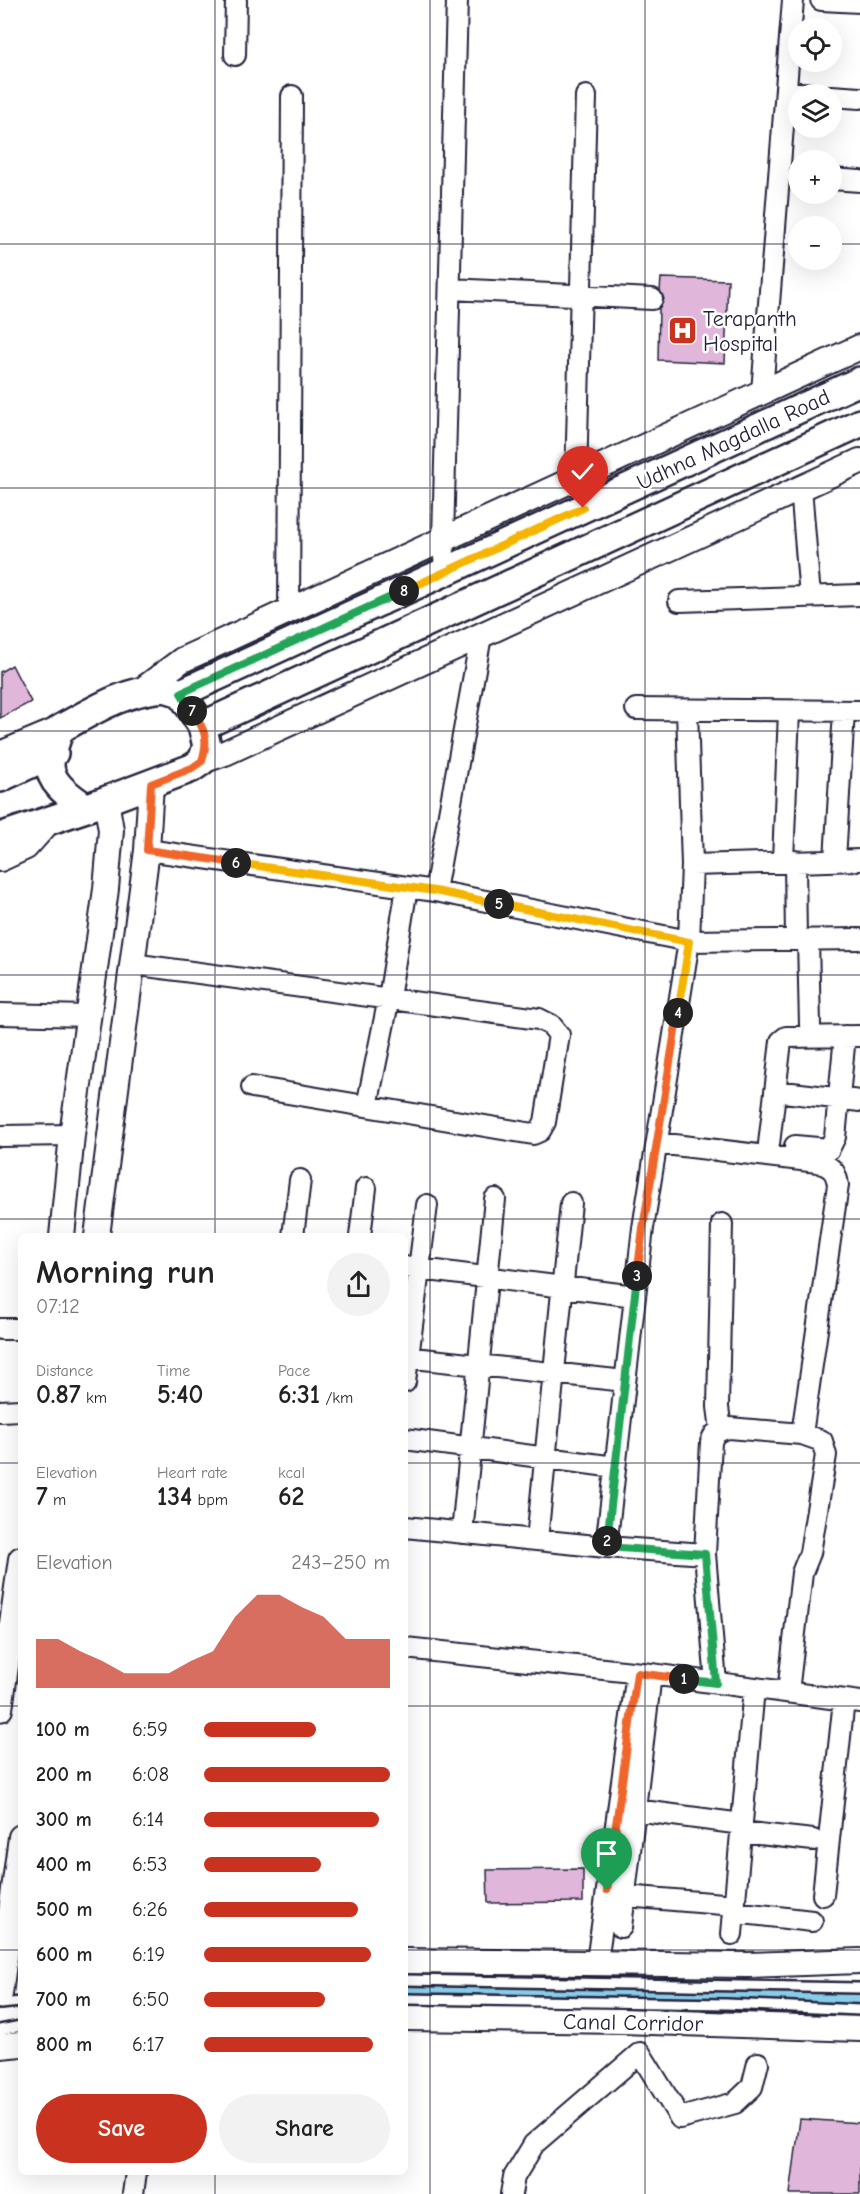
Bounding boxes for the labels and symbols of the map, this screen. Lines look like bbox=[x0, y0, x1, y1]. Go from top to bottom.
place label: Terapanth Hospital bbox=[703, 306, 797, 357]
hospital icon: Terapanth Hospital bbox=[666, 315, 698, 347]
street label: Udhna Magdalla Road bbox=[633, 384, 834, 496]
pin bbox=[557, 446, 608, 508]
pin: 8 bbox=[389, 576, 419, 606]
pin: 7 bbox=[177, 696, 207, 726]
pin: 6 bbox=[221, 848, 251, 878]
pin: 5 bbox=[484, 889, 514, 919]
pin: 4 bbox=[663, 998, 693, 1028]
pin: 3 bbox=[622, 1261, 652, 1291]
pin: 2 bbox=[592, 1526, 622, 1556]
pin: 1 bbox=[669, 1664, 699, 1694]
pin bbox=[581, 1828, 632, 1890]
street label: Canal Corridor bbox=[563, 2009, 704, 2037]

